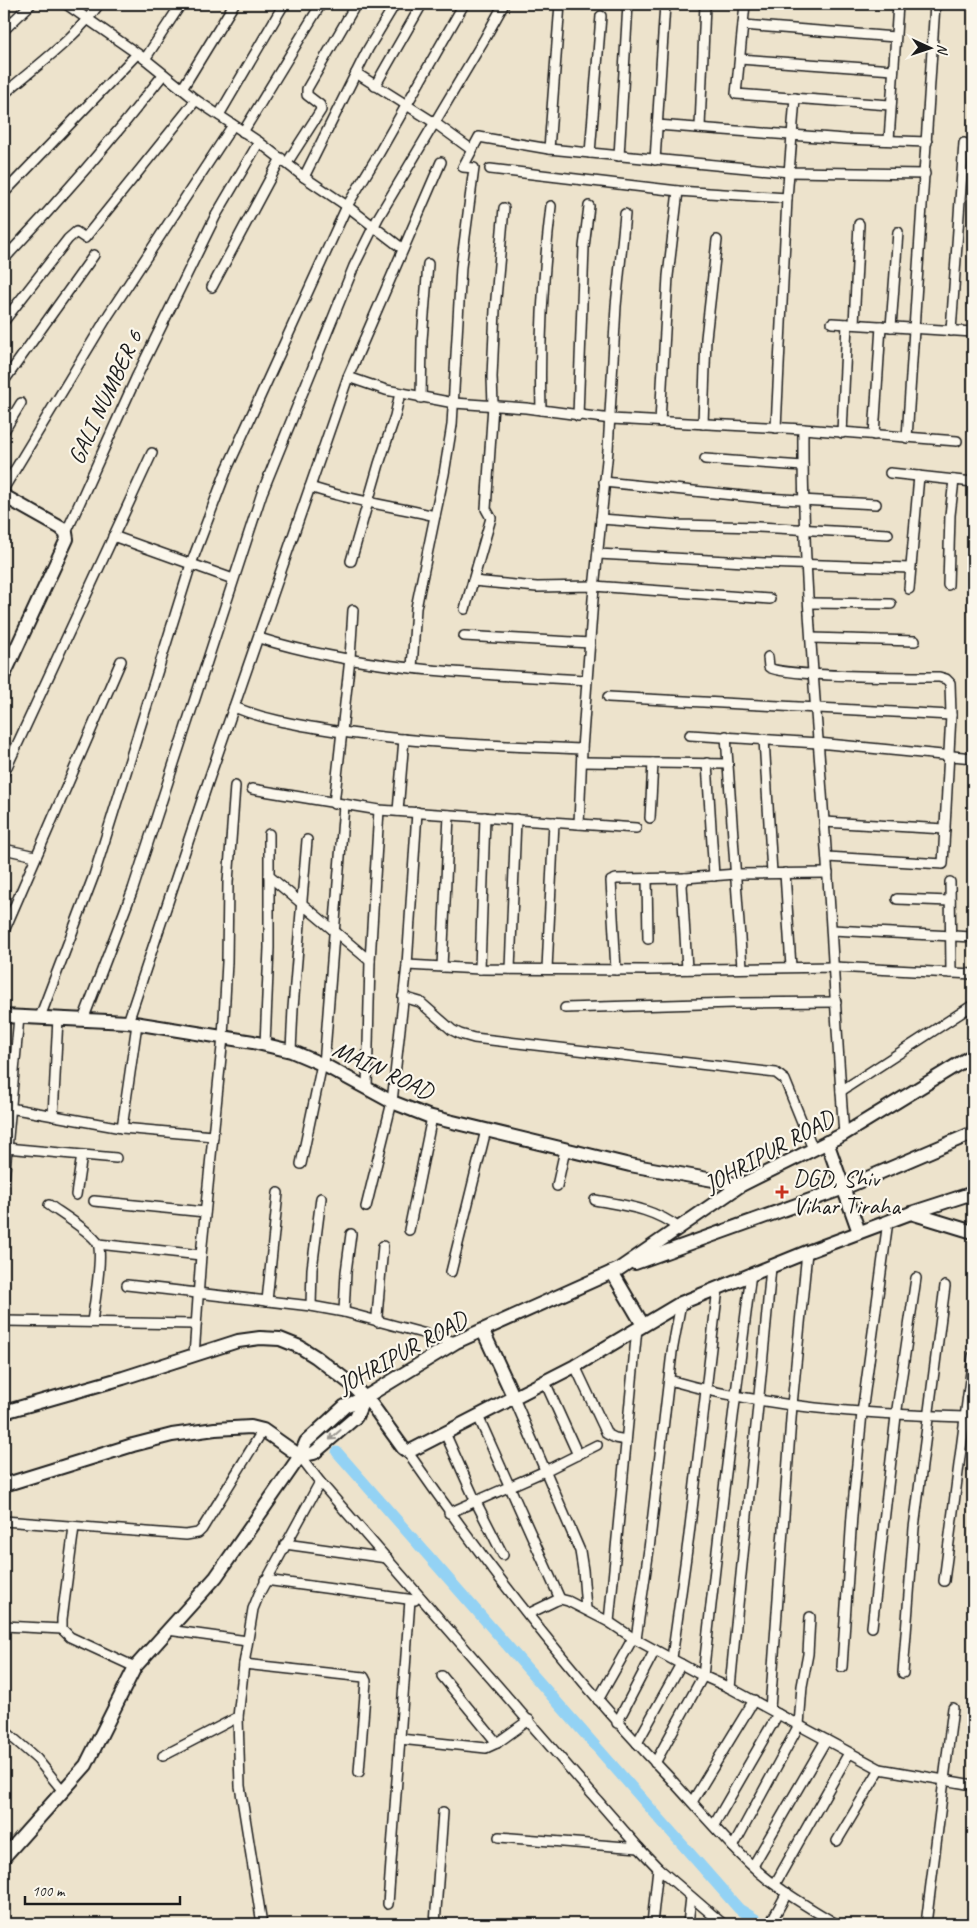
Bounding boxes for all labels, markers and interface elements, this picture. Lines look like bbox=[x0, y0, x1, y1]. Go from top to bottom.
north arrow bbox=[904, 22, 954, 72]
text: N bbox=[934, 44, 951, 56]
street label: GALI NUMBER 6 bbox=[61, 324, 150, 469]
street label: MAIN ROAD bbox=[328, 1034, 440, 1107]
street label: JOHRIPUR ROAD bbox=[698, 1102, 841, 1199]
place label: DGD, Shiv Vihar Tiraha bbox=[793, 1163, 901, 1221]
marker: DGD, Shiv Vihar Tiraha bbox=[775, 1185, 789, 1199]
street label: JOHRIPUR ROAD bbox=[331, 1303, 474, 1400]
one-way arrow bbox=[329, 1429, 342, 1440]
scale bar bbox=[25, 1873, 180, 1905]
text: 100 m bbox=[32, 1882, 66, 1901]

